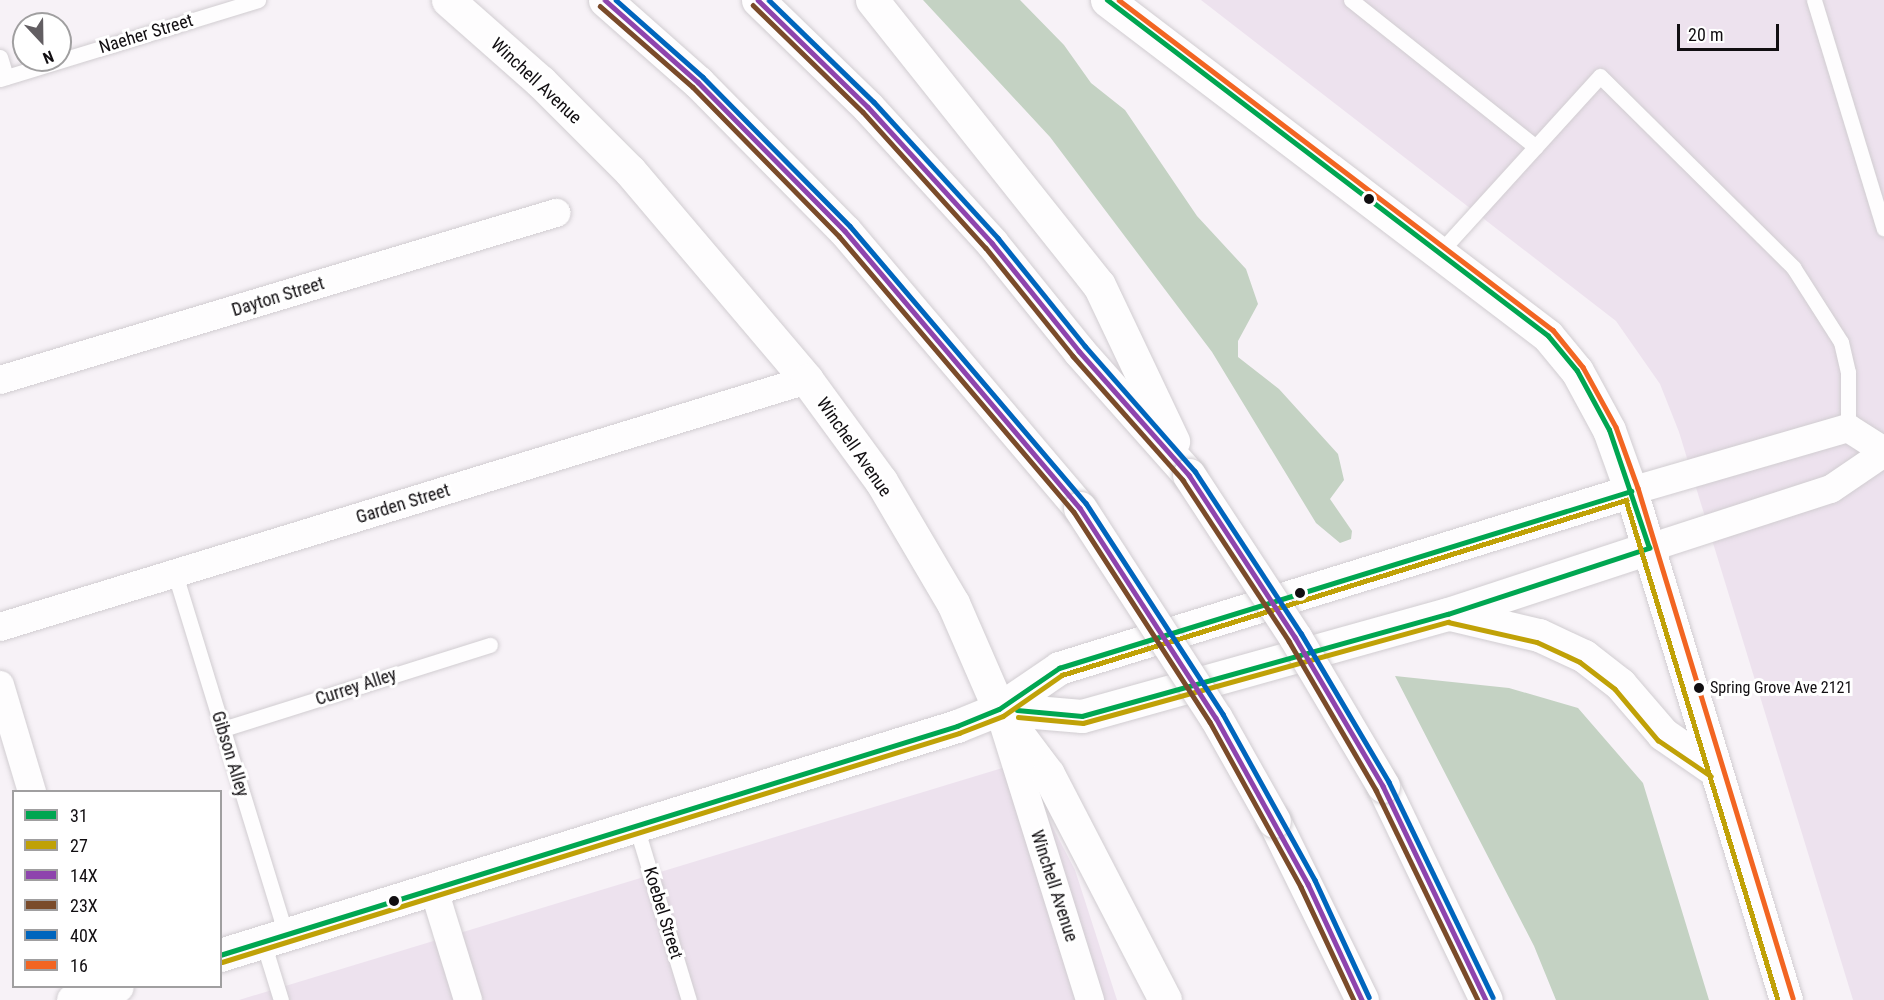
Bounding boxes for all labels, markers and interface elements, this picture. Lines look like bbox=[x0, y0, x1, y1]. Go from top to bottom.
street label: Naeher Street bbox=[96, 9, 196, 59]
north arrow bbox=[12, 12, 72, 72]
scale bar bbox=[1680, 12, 1782, 50]
text: 20 m bbox=[1688, 24, 1723, 45]
street label: Winchell Avenue bbox=[486, 33, 586, 129]
text: N bbox=[40, 47, 56, 68]
unlabelled marker bbox=[1363, 193, 1375, 205]
street label: Dayton Street bbox=[229, 273, 327, 321]
street label: Winchell Avenue bbox=[812, 393, 896, 501]
street label: Garden Street bbox=[353, 479, 453, 529]
unlabelled marker bbox=[1294, 587, 1306, 599]
street label: Currey Alley bbox=[313, 664, 399, 710]
place label: Spring Grove Ave 2121 bbox=[1710, 678, 1852, 698]
marker: Spring Grove Ave 2121 bbox=[1693, 682, 1705, 694]
street label: Gibson Alley bbox=[207, 709, 253, 799]
legend bbox=[12, 790, 222, 988]
text: 31 bbox=[70, 805, 88, 826]
street label: Winchell Avenue bbox=[1026, 827, 1082, 945]
text: 27 bbox=[70, 835, 88, 856]
text: 14X bbox=[70, 865, 98, 886]
street label: Koebel Street bbox=[639, 865, 687, 961]
text: 23X bbox=[70, 895, 98, 916]
unlabelled marker bbox=[388, 895, 400, 907]
text: 40X bbox=[70, 925, 98, 946]
text: 16 bbox=[70, 955, 88, 976]

